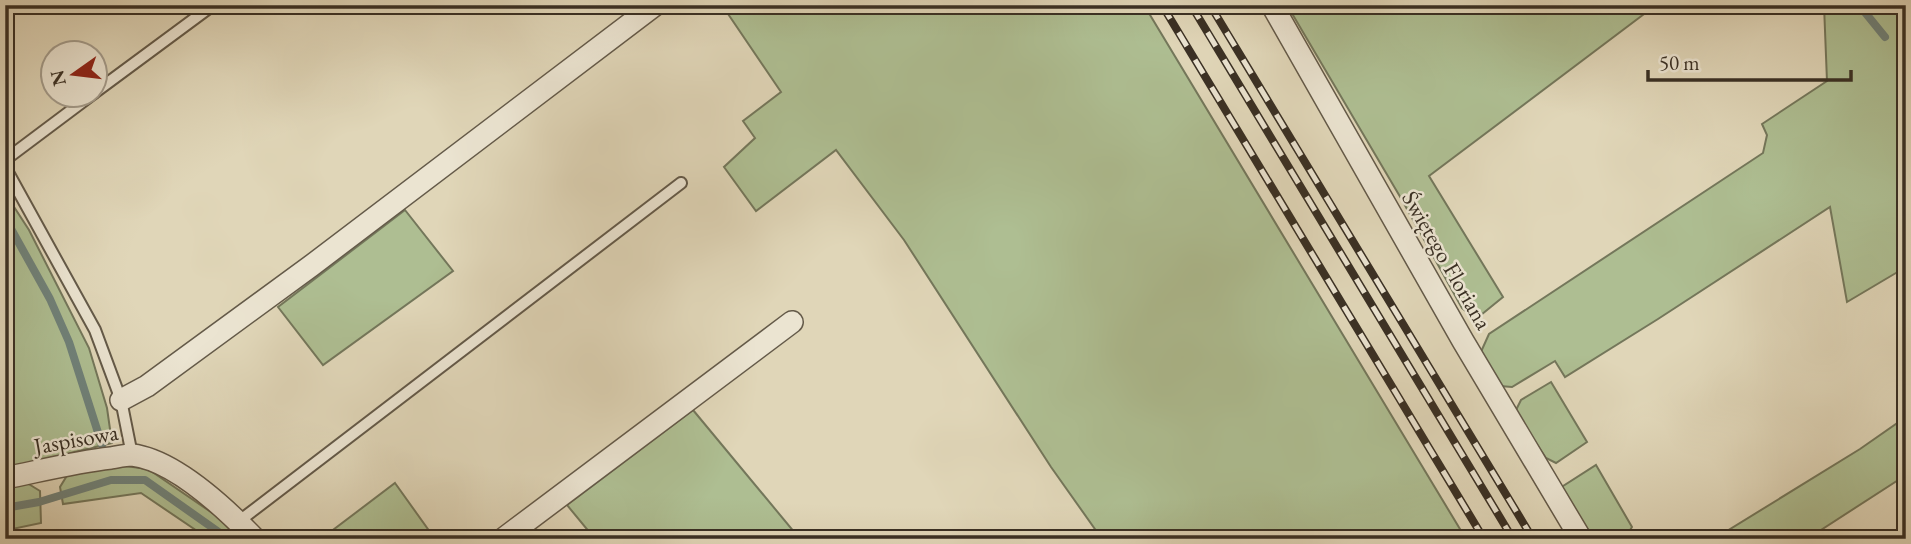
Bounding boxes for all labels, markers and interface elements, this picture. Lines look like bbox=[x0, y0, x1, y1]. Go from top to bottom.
north arrow bbox=[38, 38, 108, 108]
scale bar bbox=[1648, 38, 1852, 82]
text: 50 m bbox=[1659, 49, 1700, 76]
text: N bbox=[44, 67, 72, 88]
street label: Świętego Floriana bbox=[1395, 185, 1499, 336]
street label: Jaspisowa bbox=[30, 417, 121, 462]

